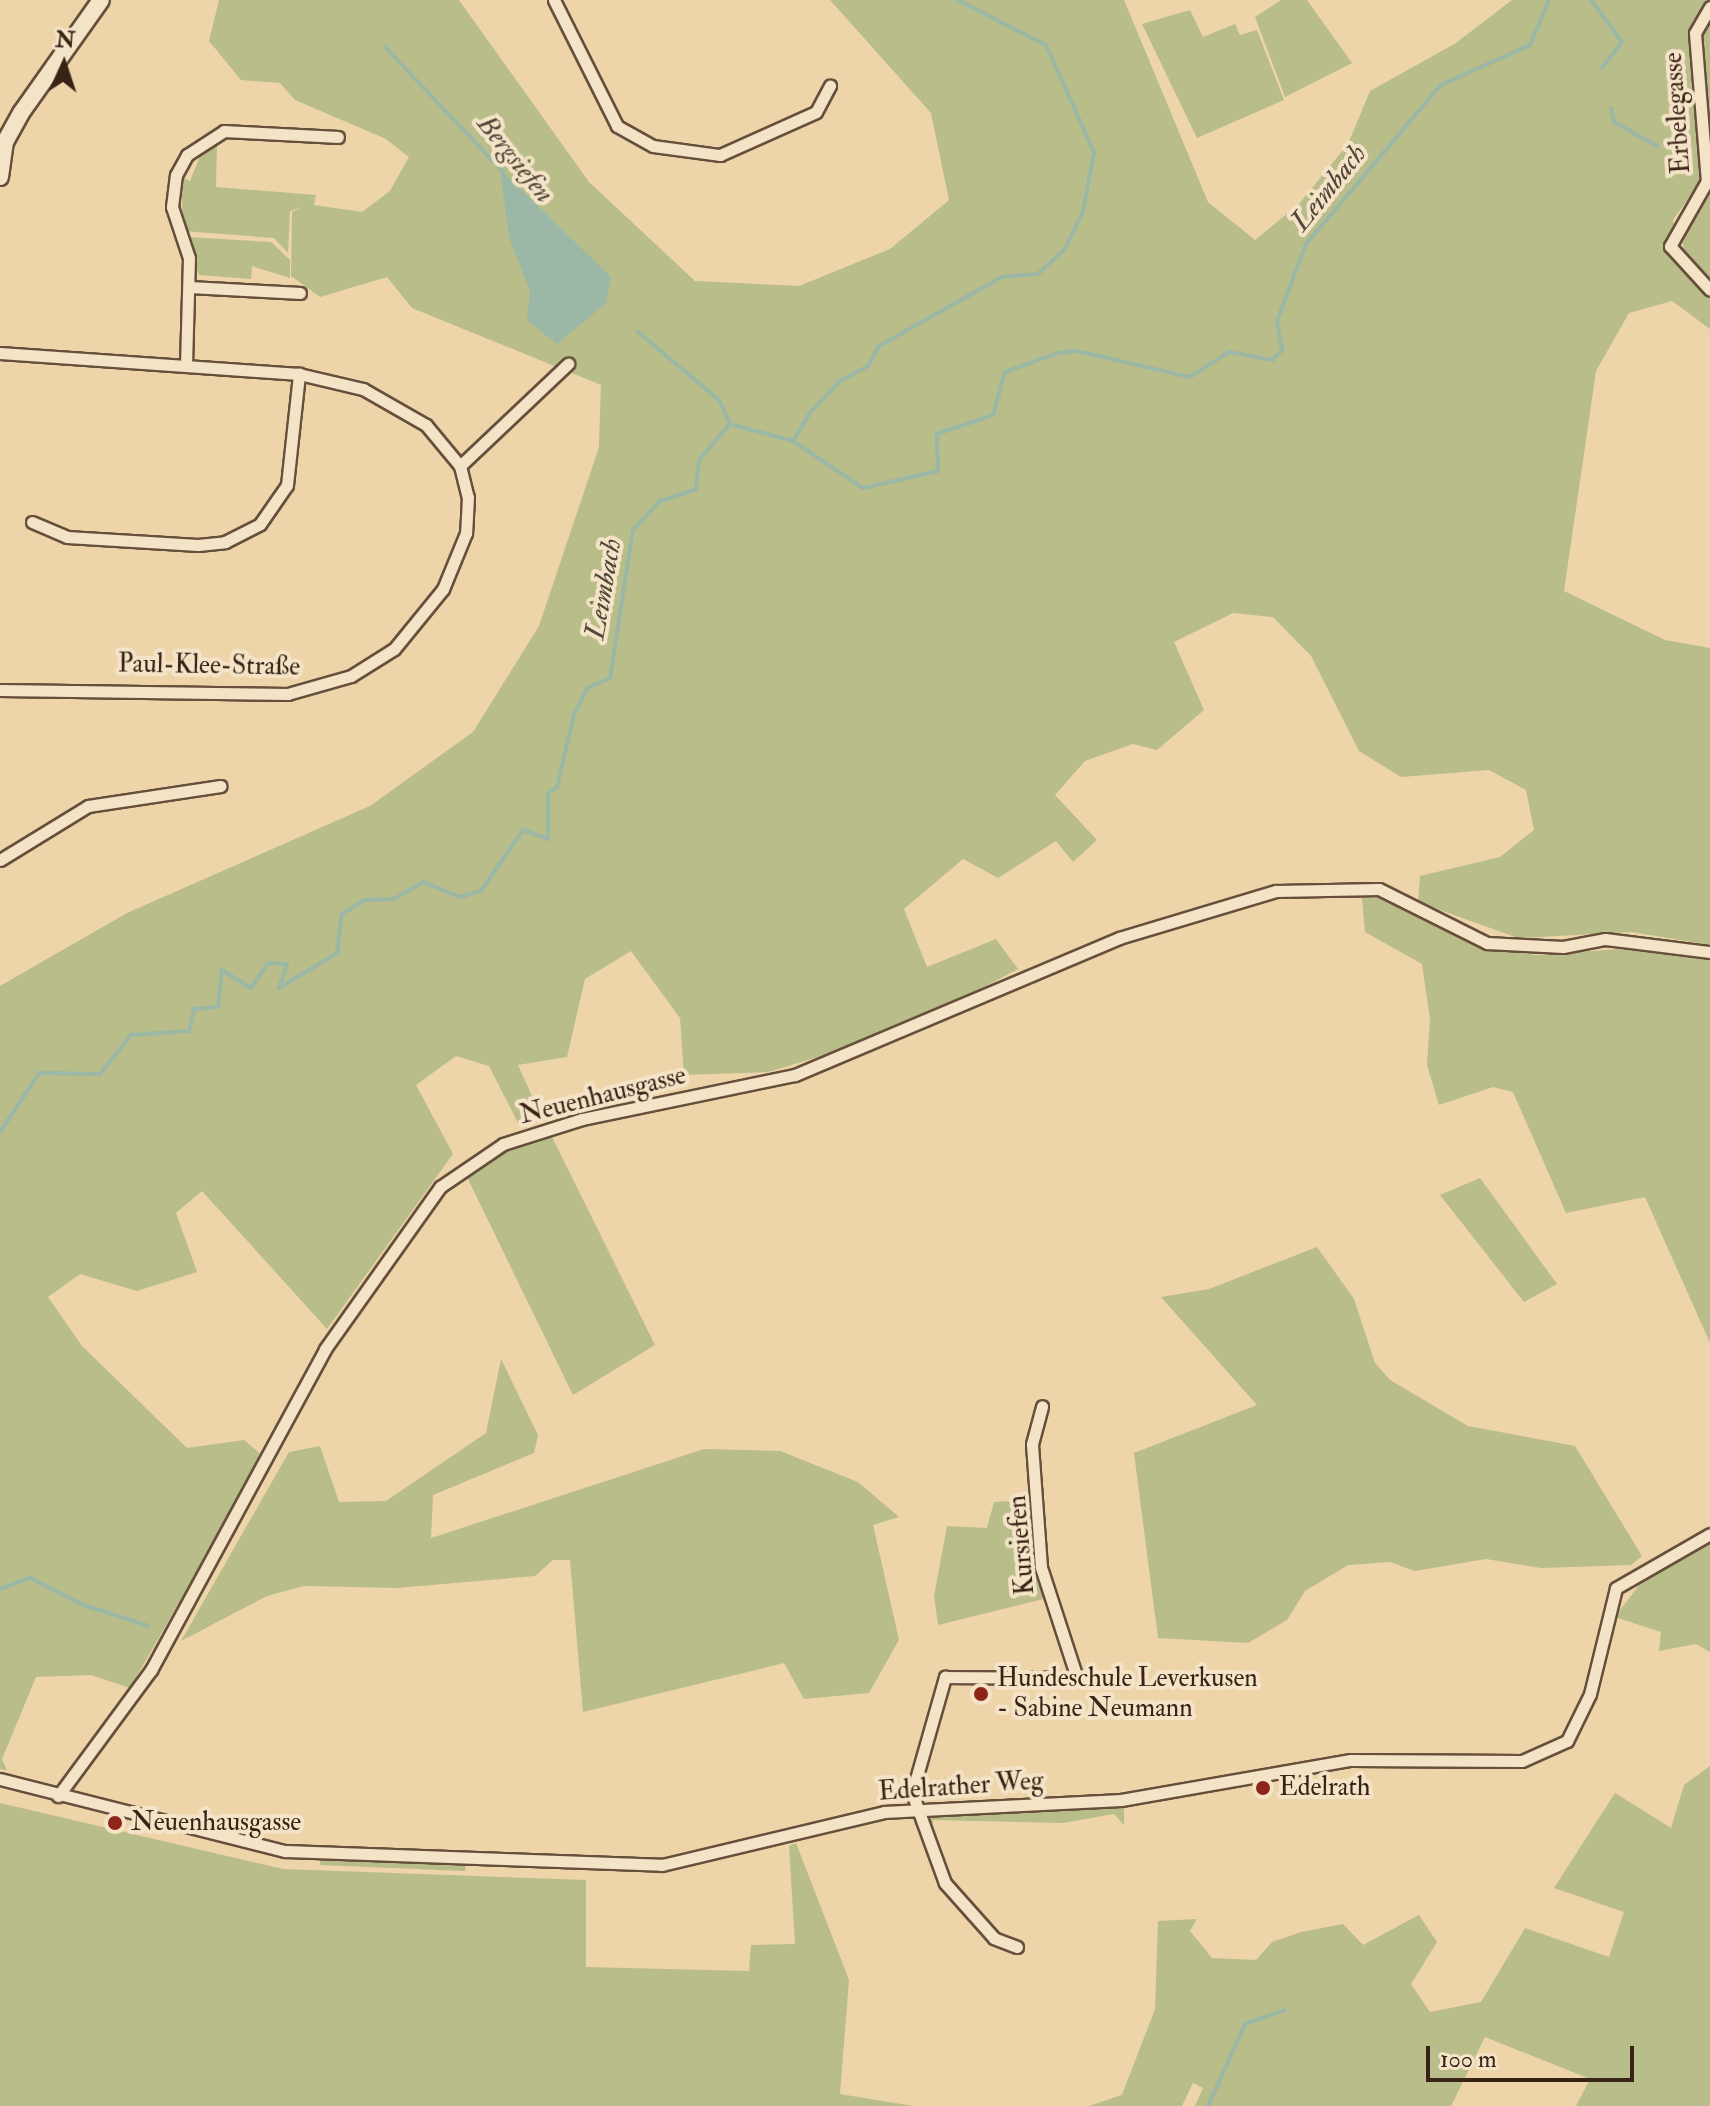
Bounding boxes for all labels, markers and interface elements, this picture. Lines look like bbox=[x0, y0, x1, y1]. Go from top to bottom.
north arrow bbox=[24, 24, 104, 104]
text: N bbox=[55, 26, 76, 55]
street label: Erbelegasse bbox=[1658, 51, 1698, 175]
water label: Bergsiefen bbox=[469, 108, 561, 210]
water label: Leimbach bbox=[1284, 138, 1374, 238]
water label: Leimbach bbox=[579, 536, 629, 642]
street label: Paul-Klee-Straße bbox=[118, 649, 300, 683]
street label: Neuenhausgasse bbox=[517, 1060, 689, 1132]
street label: Kursiefen bbox=[1002, 1494, 1042, 1596]
place label: Hundeschule Leverkusen - Sabine Neumann bbox=[997, 1663, 1258, 1724]
marker: Hundeschule Leverkusen - Sabine Neumann bbox=[972, 1685, 990, 1703]
street label: Edelrather Weg bbox=[877, 1766, 1045, 1808]
place label: Edelrath bbox=[1279, 1772, 1370, 1804]
marker: Edelrath bbox=[1254, 1779, 1272, 1797]
place label: Neuenhausgasse bbox=[131, 1807, 301, 1839]
marker: Neuenhausgasse bbox=[106, 1814, 124, 1832]
scale bar bbox=[1430, 2030, 1638, 2080]
text: 100 m bbox=[1440, 2044, 1497, 2075]

